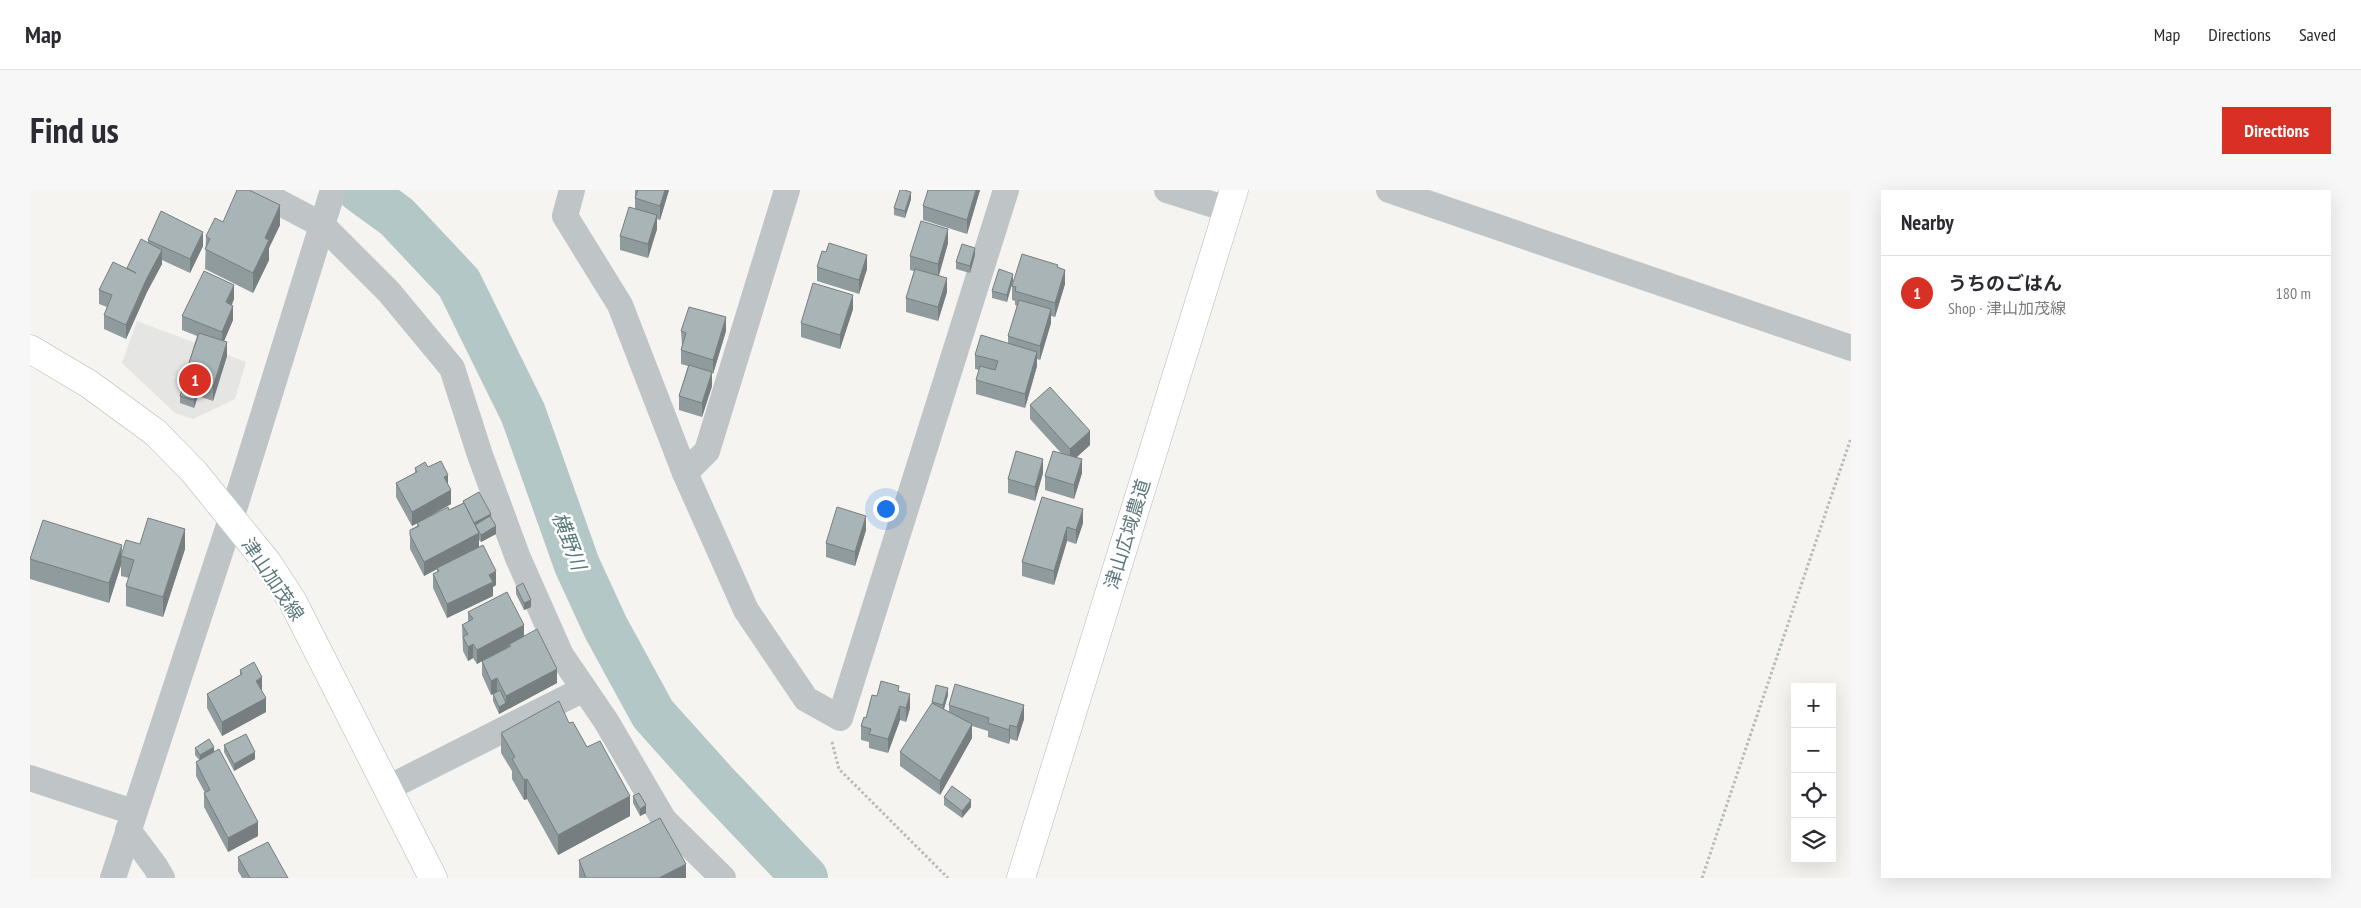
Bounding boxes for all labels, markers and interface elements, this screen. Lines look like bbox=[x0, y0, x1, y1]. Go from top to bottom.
text: Map bbox=[25, 19, 62, 50]
text: Map bbox=[2154, 23, 2180, 46]
text: Directions bbox=[2208, 23, 2271, 46]
text: Saved bbox=[2299, 23, 2336, 46]
text: Find us bbox=[30, 107, 119, 153]
button: Directions bbox=[2222, 107, 2331, 154]
text: Nearby bbox=[1901, 209, 1954, 236]
text: うちのごはん bbox=[1948, 271, 2062, 295]
text: 1 bbox=[1913, 283, 1921, 303]
text: 180 m bbox=[2276, 283, 2311, 303]
text: Shop · 津山加茂線 bbox=[1948, 298, 2066, 318]
pin: 1 bbox=[179, 361, 211, 399]
street label: 津山広域農道 bbox=[1099, 476, 1155, 592]
your location bbox=[873, 496, 899, 522]
water label: 横野川 bbox=[546, 508, 593, 576]
street label: 津山加茂線 bbox=[236, 533, 310, 625]
map controls bbox=[1791, 683, 1836, 863]
button: + bbox=[1791, 683, 1836, 728]
button: − bbox=[1791, 728, 1836, 773]
button: locate bbox=[1791, 773, 1836, 818]
button: layers bbox=[1791, 818, 1836, 863]

